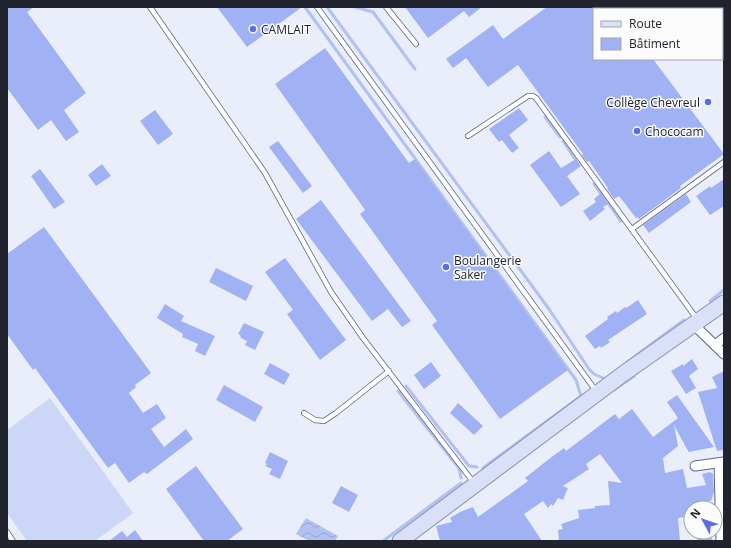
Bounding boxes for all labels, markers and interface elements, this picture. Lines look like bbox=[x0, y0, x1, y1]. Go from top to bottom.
legend bbox=[593, 8, 723, 60]
text: Route bbox=[629, 15, 662, 32]
place label: CAMLAIT bbox=[261, 21, 311, 38]
marker: CAMLAIT bbox=[248, 24, 258, 34]
text: Bâtiment bbox=[629, 35, 680, 52]
place label: Collège Chevreul bbox=[606, 94, 700, 111]
marker: Collège Chevreul bbox=[703, 97, 713, 107]
place label: Chococam bbox=[645, 123, 704, 140]
marker: Chococam bbox=[632, 126, 642, 136]
place label: Boulangerie Saker bbox=[454, 252, 522, 283]
marker: Boulangerie Saker bbox=[441, 262, 451, 272]
north arrow bbox=[683, 500, 723, 540]
text: N bbox=[686, 505, 704, 522]

